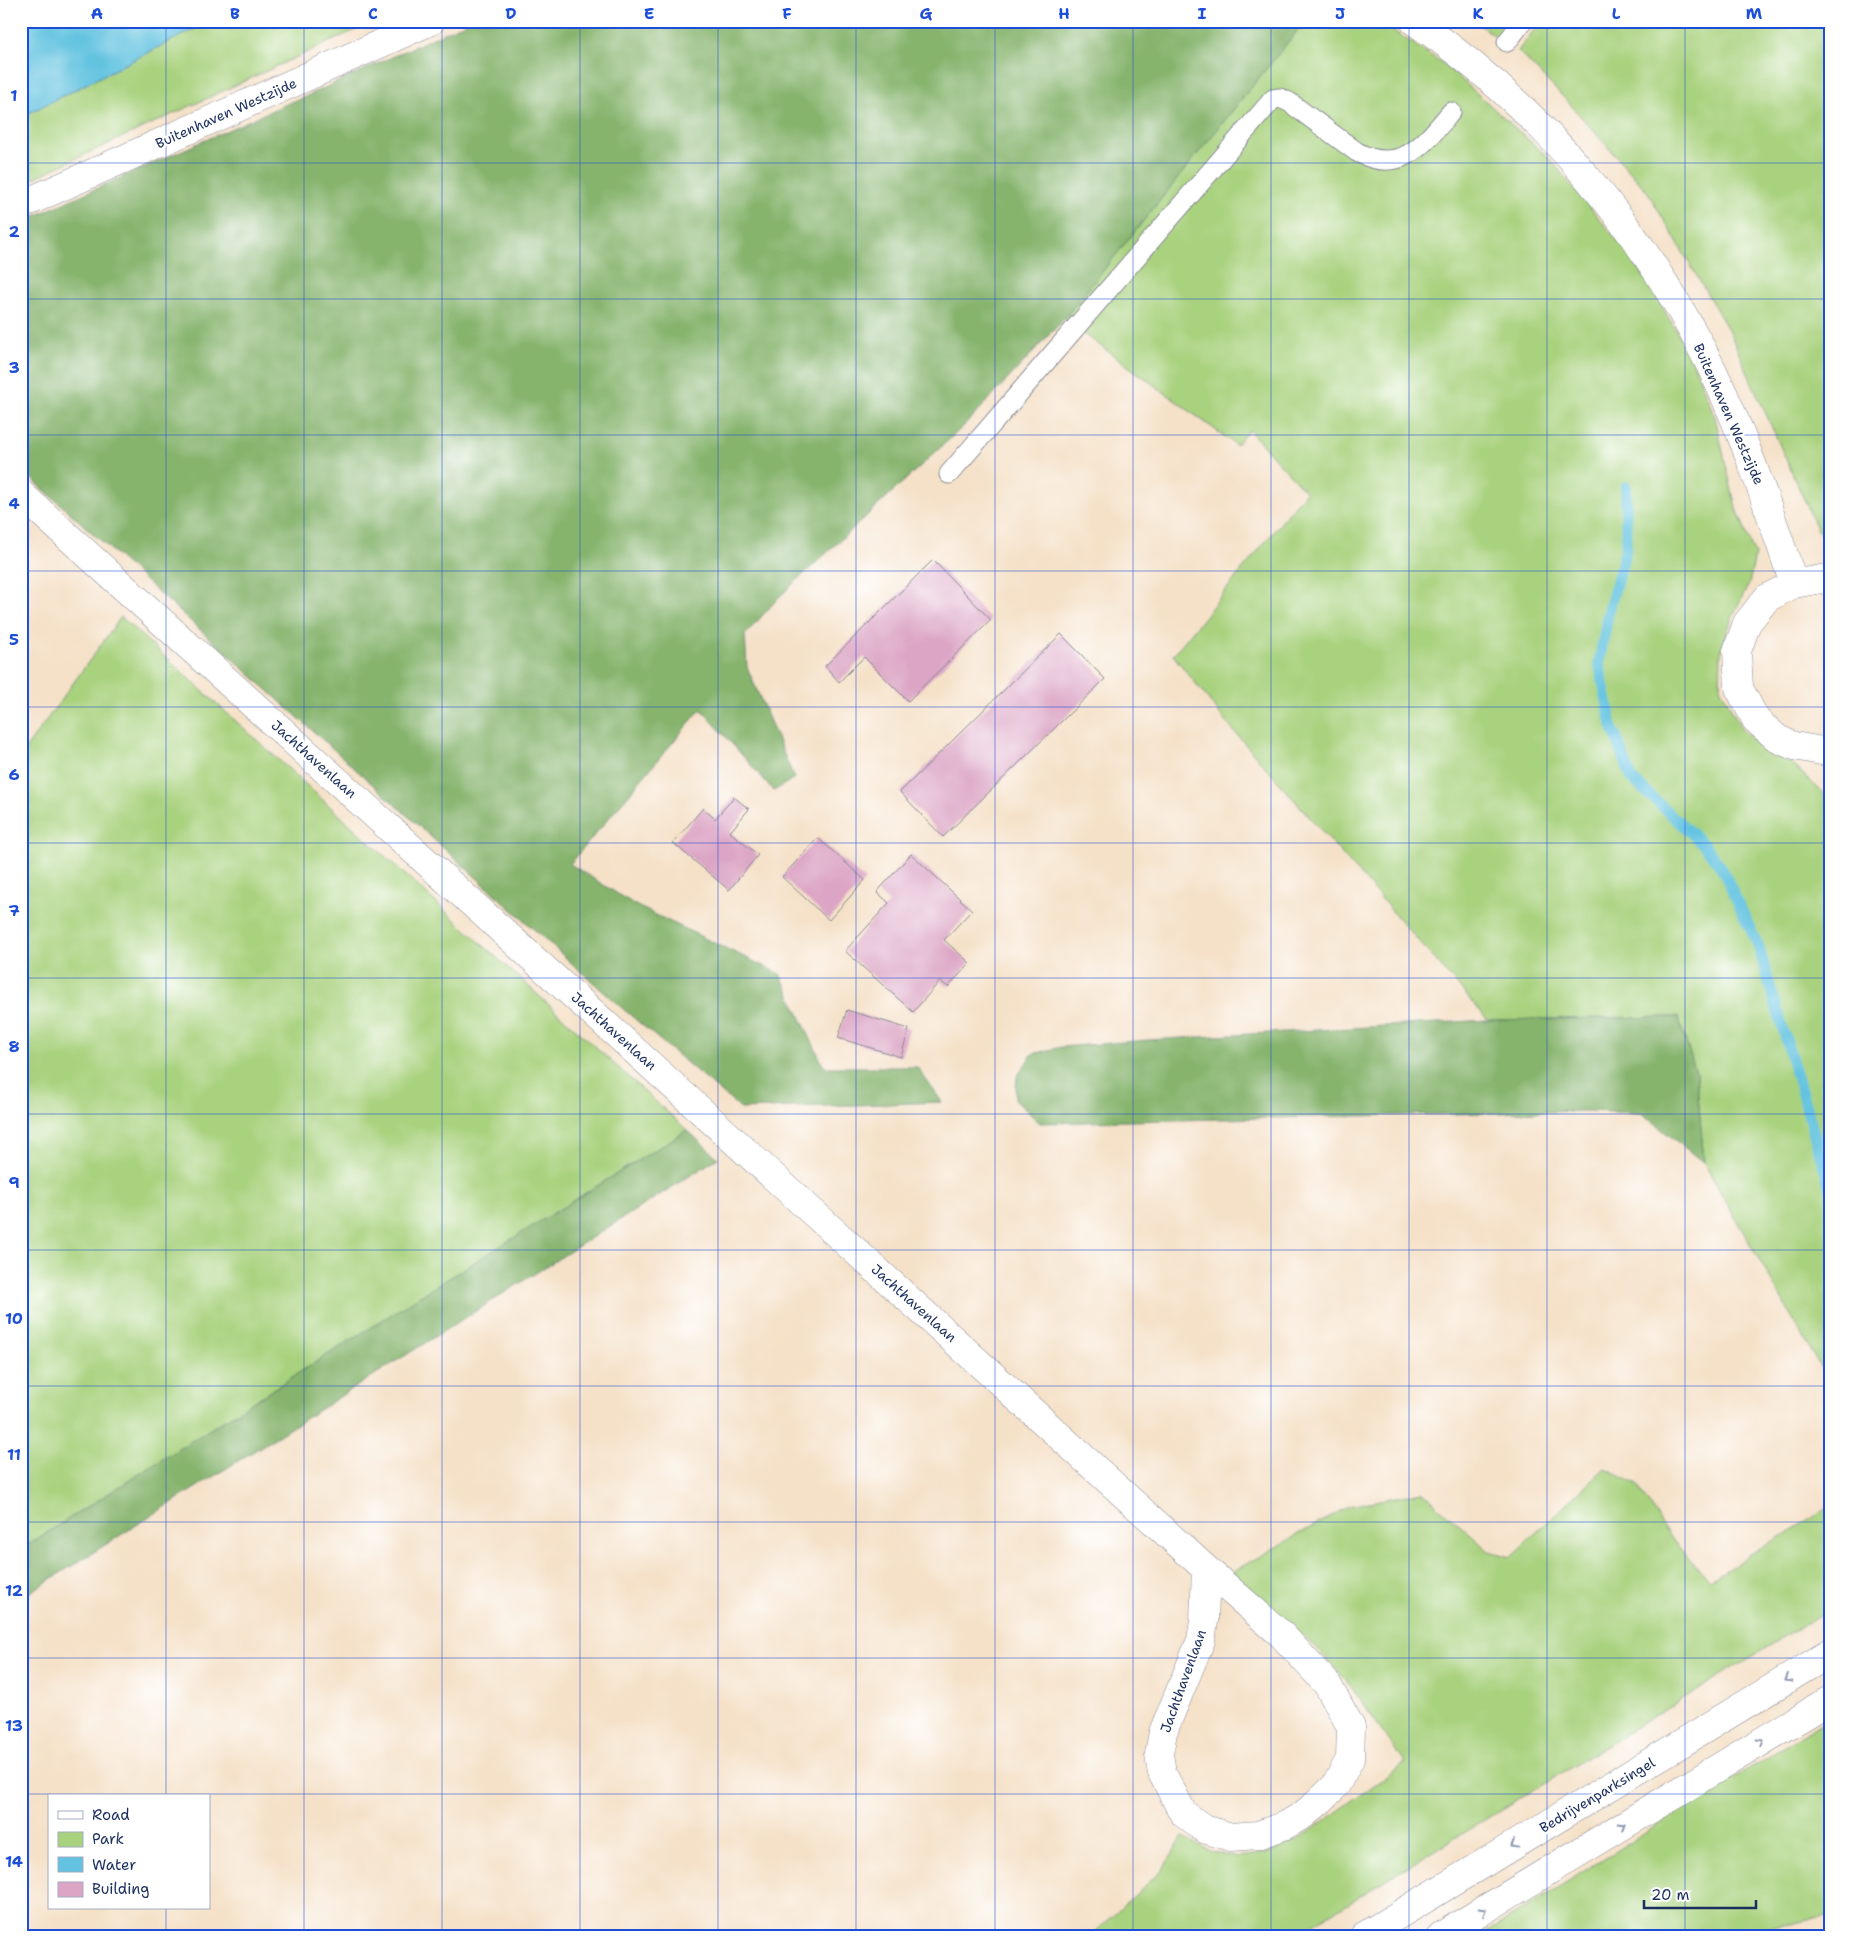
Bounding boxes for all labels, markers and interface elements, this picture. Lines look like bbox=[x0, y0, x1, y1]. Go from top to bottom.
text: A bbox=[91, 3, 103, 24]
text: B bbox=[230, 3, 240, 24]
text: C bbox=[368, 3, 378, 24]
text: D bbox=[505, 3, 517, 24]
text: E bbox=[644, 3, 654, 24]
text: F bbox=[782, 3, 792, 24]
text: G bbox=[920, 3, 933, 24]
text: H bbox=[1058, 3, 1070, 24]
text: I bbox=[1198, 3, 1207, 24]
text: J bbox=[1335, 3, 1345, 24]
text: K bbox=[1473, 3, 1484, 24]
text: L bbox=[1612, 3, 1621, 24]
text: M bbox=[1746, 3, 1763, 24]
street label: Buitenhaven Westzijde bbox=[153, 74, 300, 152]
text: 1 bbox=[10, 85, 18, 106]
text: 2 bbox=[8, 221, 20, 242]
street label: Buitenhaven Westzijde bbox=[1690, 341, 1768, 488]
text: 3 bbox=[8, 357, 20, 378]
text: 4 bbox=[8, 493, 20, 514]
text: 5 bbox=[9, 629, 19, 650]
street label: Jachthavenlaan bbox=[268, 716, 361, 802]
text: 6 bbox=[8, 764, 20, 785]
text: 7 bbox=[8, 900, 20, 921]
street label: Jachthavenlaan bbox=[568, 988, 661, 1074]
text: 8 bbox=[8, 1036, 20, 1057]
text: 9 bbox=[8, 1172, 20, 1193]
street label: Jachthavenlaan bbox=[868, 1260, 961, 1346]
text: 10 bbox=[5, 1308, 23, 1329]
text: 11 bbox=[7, 1444, 21, 1465]
text: 12 bbox=[5, 1580, 23, 1601]
street label: Jachthavenlaan bbox=[1156, 1626, 1210, 1735]
one-way arrow bbox=[1785, 1672, 1794, 1682]
text: 13 bbox=[5, 1715, 23, 1736]
one-way arrow bbox=[1755, 1738, 1764, 1748]
street label: Bedrijvenparksingel bbox=[1536, 1753, 1659, 1837]
legend bbox=[48, 1794, 210, 1910]
text: Road bbox=[92, 1805, 130, 1825]
one-way arrow bbox=[1616, 1823, 1625, 1833]
text: Park bbox=[92, 1829, 124, 1849]
one-way arrow bbox=[1511, 1838, 1520, 1848]
text: 14 bbox=[5, 1851, 23, 1872]
text: Water bbox=[92, 1855, 136, 1875]
scale bar bbox=[1644, 1877, 1756, 1909]
text: Building bbox=[92, 1879, 149, 1899]
text: 20 m bbox=[1651, 1885, 1690, 1905]
one-way arrow bbox=[1477, 1907, 1486, 1917]

